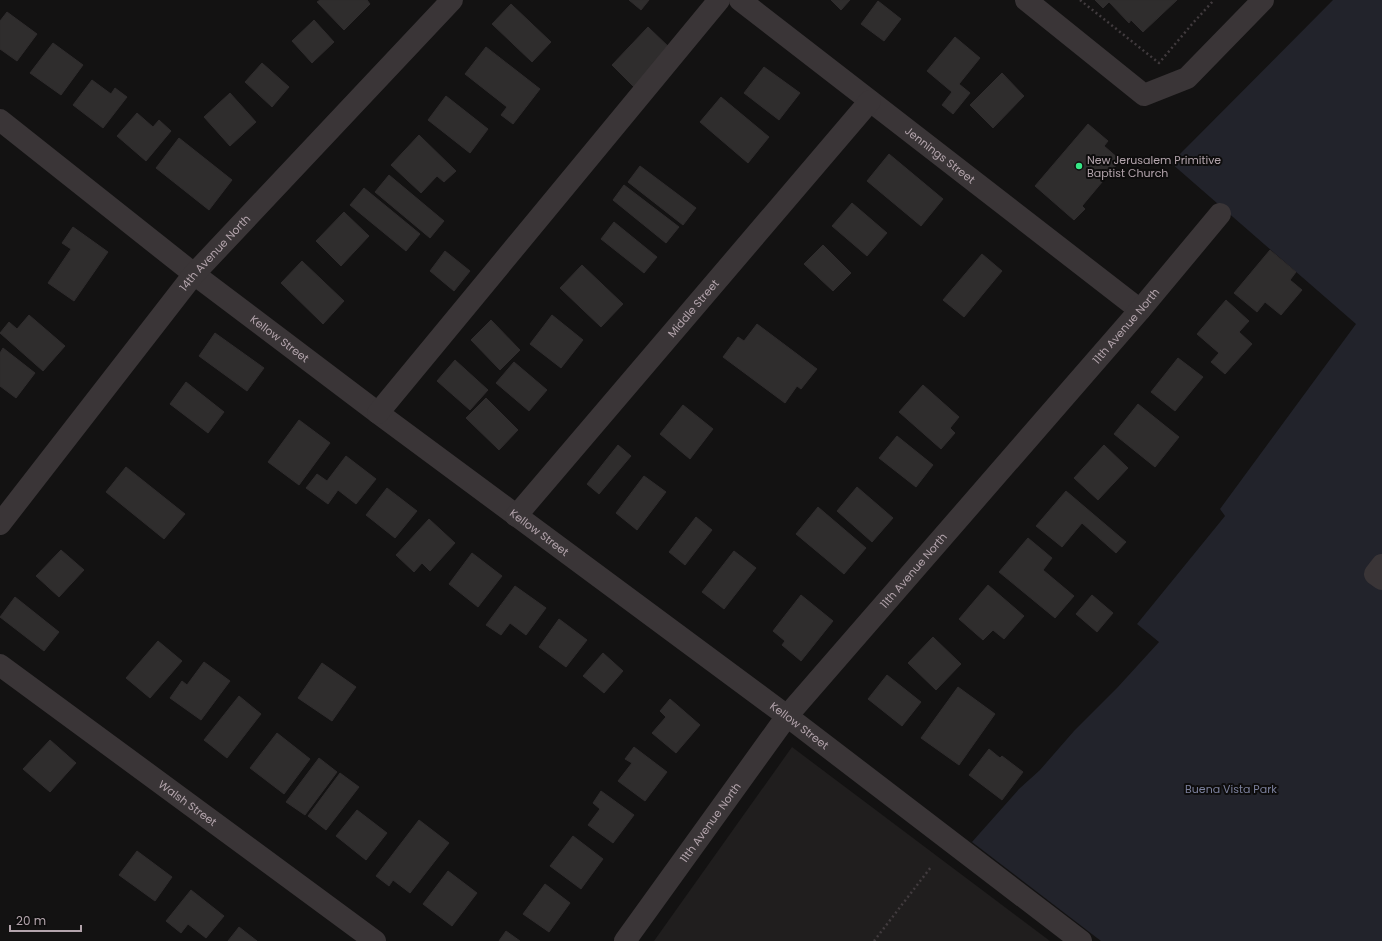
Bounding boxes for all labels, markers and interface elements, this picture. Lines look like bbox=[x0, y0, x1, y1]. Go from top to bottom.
street label: Jennings Street bbox=[902, 123, 978, 187]
place label: New Jerusalem Primitive Baptist Church bbox=[1087, 152, 1221, 181]
marker: New Jerusalem Primitive Baptist Church bbox=[1074, 161, 1084, 171]
street label: 14th Avenue North bbox=[176, 211, 254, 295]
street label: Middle Street bbox=[664, 276, 723, 341]
street label: 11th Avenue North bbox=[1089, 285, 1163, 367]
street label: Kellow Street bbox=[247, 311, 312, 366]
street label: Kellow Street bbox=[506, 505, 572, 560]
street label: 11th Avenue North bbox=[876, 529, 951, 612]
street label: Kellow Street bbox=[767, 698, 832, 753]
street label: Walsh Street bbox=[155, 776, 220, 830]
street label: 11th Avenue North bbox=[676, 779, 745, 866]
park label: Buena Vista Park bbox=[1185, 781, 1277, 797]
scale bar bbox=[10, 907, 81, 933]
text: 20 m bbox=[16, 912, 46, 929]

